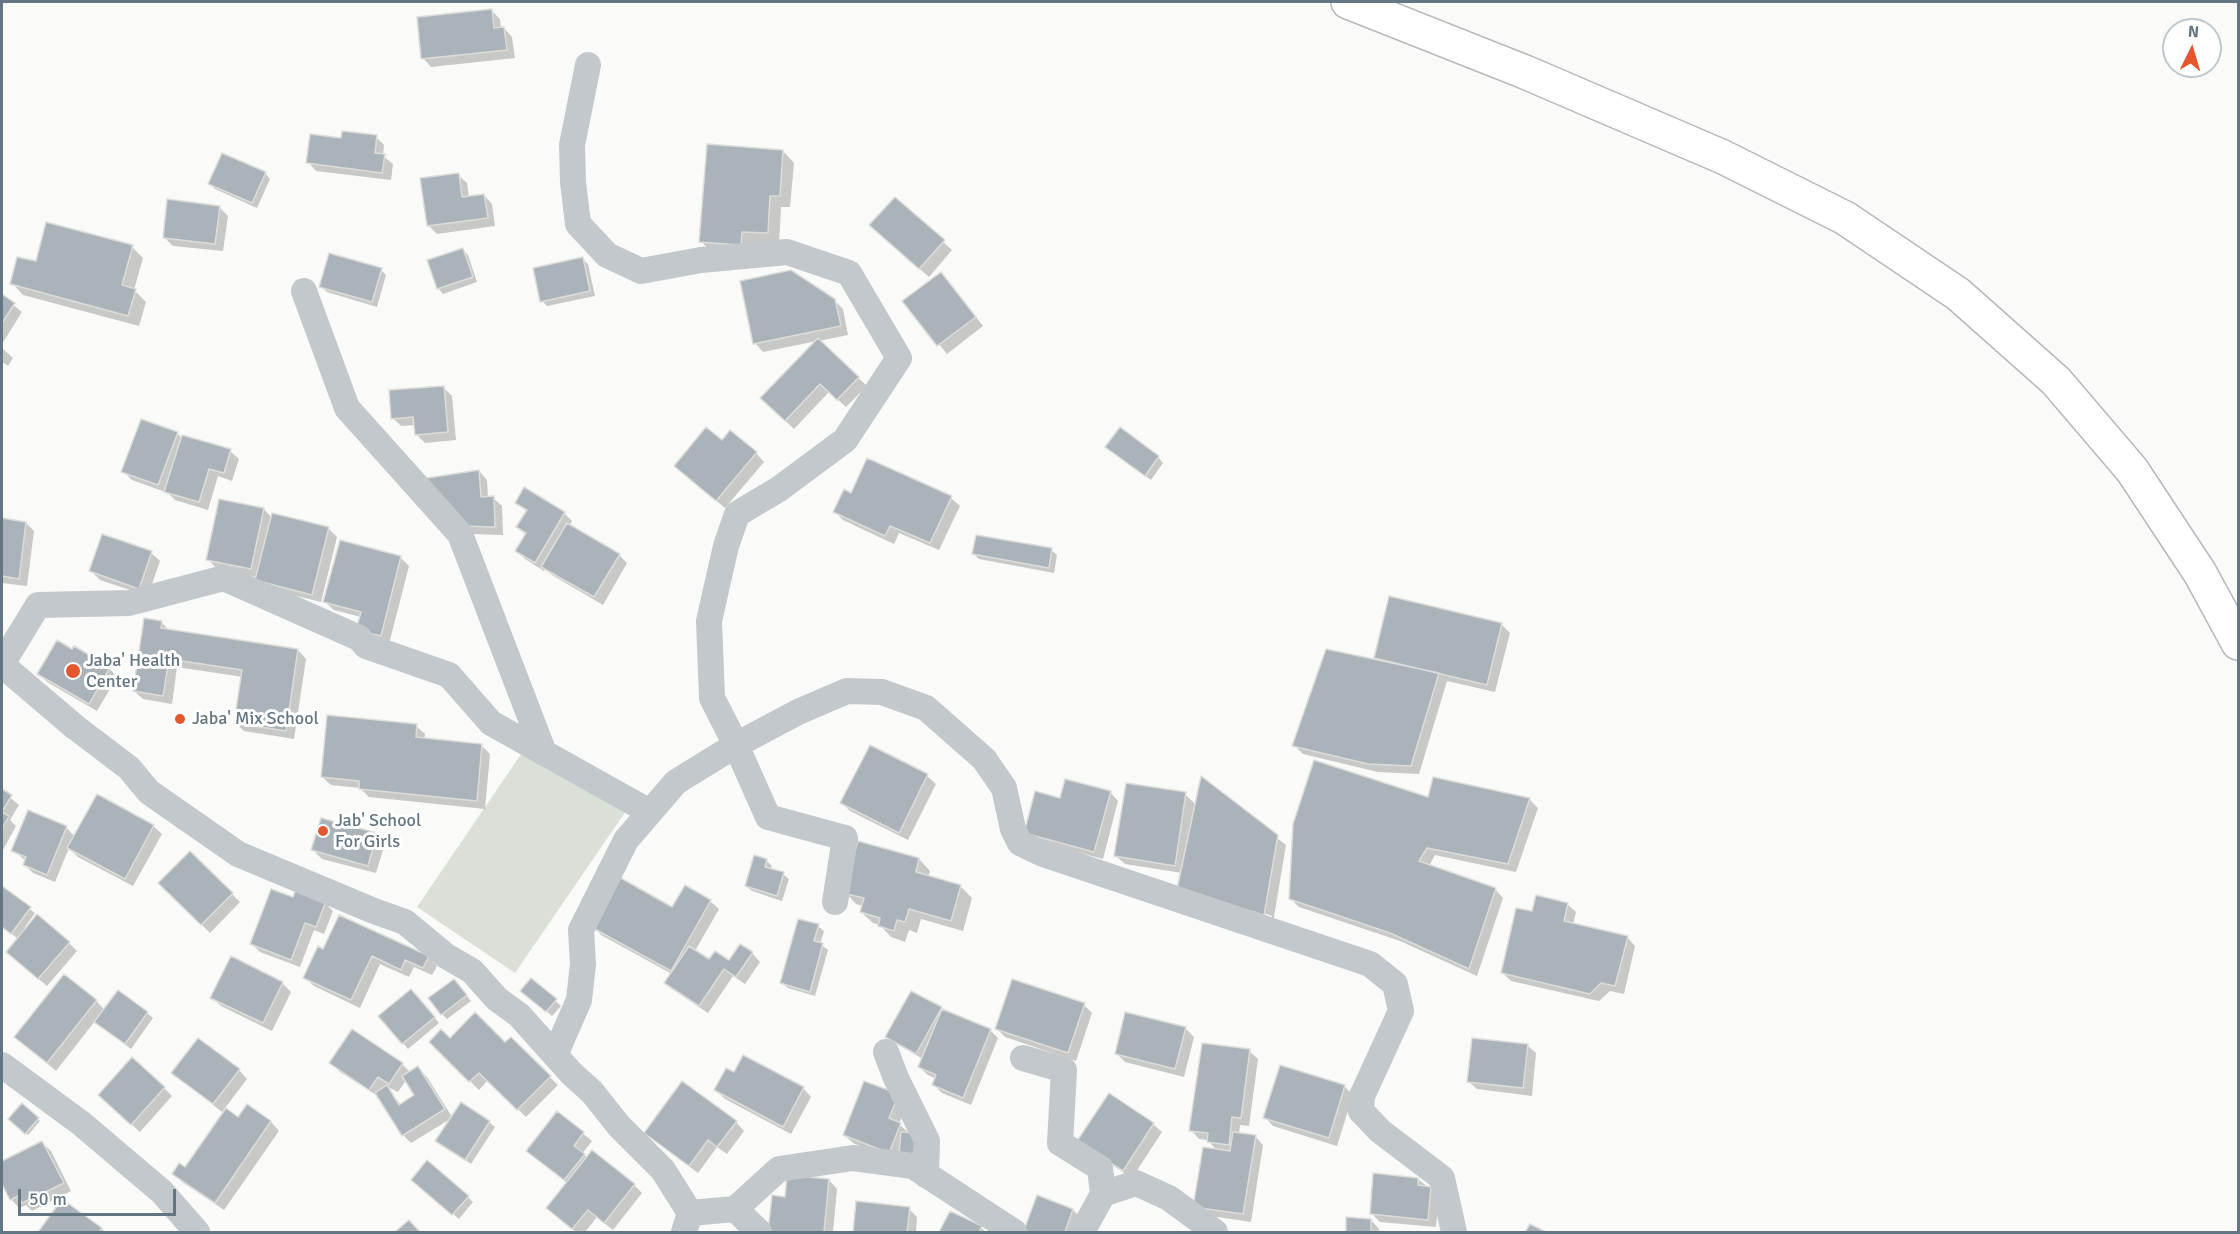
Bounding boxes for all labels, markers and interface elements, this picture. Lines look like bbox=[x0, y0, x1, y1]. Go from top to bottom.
north arrow bbox=[2162, 18, 2222, 78]
text: N bbox=[2187, 22, 2200, 43]
place label: Jaba' Health Center bbox=[86, 650, 180, 692]
marker: Jaba' Health Center bbox=[64, 662, 82, 680]
place label: Jaba' Mix School bbox=[192, 708, 319, 730]
marker: Jaba' Mix School bbox=[173, 712, 187, 726]
place label: Jab' School For Girls bbox=[335, 810, 421, 852]
marker: Jab' School For Girls bbox=[316, 824, 330, 838]
scale bar bbox=[21, 1177, 178, 1215]
text: 50 m bbox=[29, 1188, 67, 1210]

